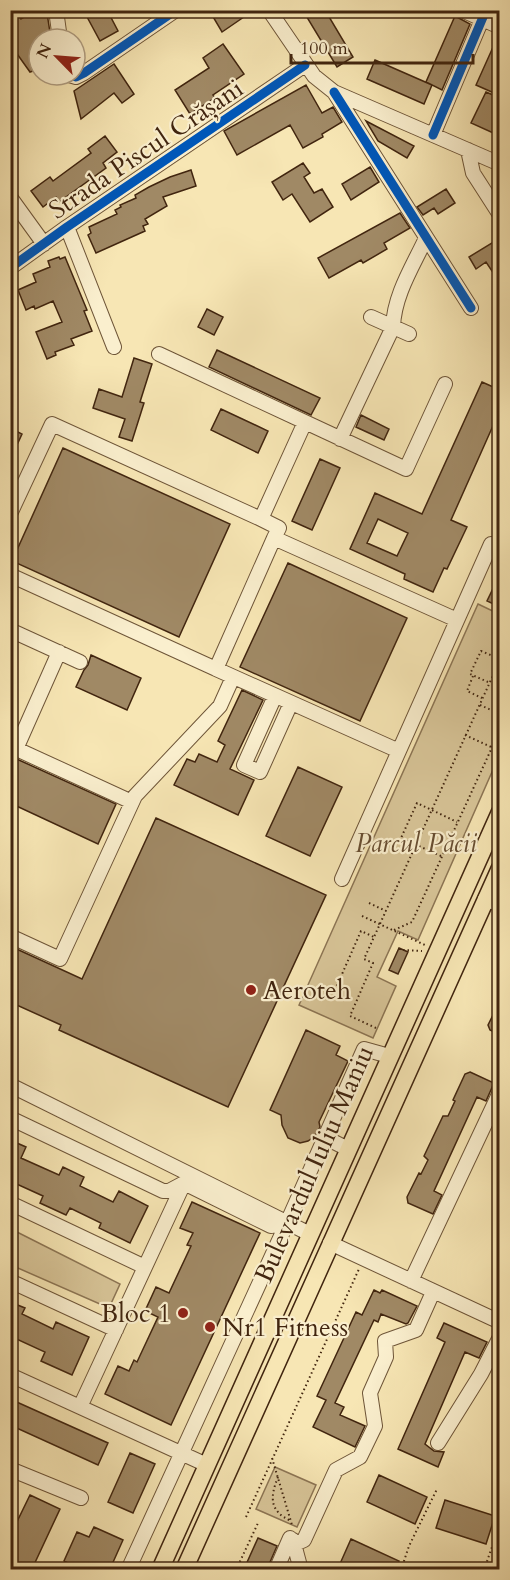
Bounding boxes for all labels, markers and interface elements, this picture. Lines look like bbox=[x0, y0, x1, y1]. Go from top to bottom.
north arrow bbox=[27, 27, 87, 87]
scale bar bbox=[291, 27, 472, 65]
text: 100 m bbox=[300, 36, 348, 61]
text: N bbox=[31, 40, 57, 62]
street label: Strada Piscul Crășani bbox=[42, 71, 250, 227]
park label: Parcul Păcii bbox=[355, 826, 478, 861]
place label: Aeroteh bbox=[263, 973, 351, 1008]
marker: Aeroteh bbox=[244, 983, 258, 997]
street label: Bulevardul Iuliu Maniu bbox=[246, 1040, 382, 1288]
place label: Bloc 1 bbox=[101, 1296, 171, 1331]
marker: Bloc 1 bbox=[176, 1306, 190, 1320]
place label: Nr1 Fitness bbox=[222, 1310, 348, 1345]
marker: Nr1 Fitness bbox=[203, 1320, 217, 1334]

